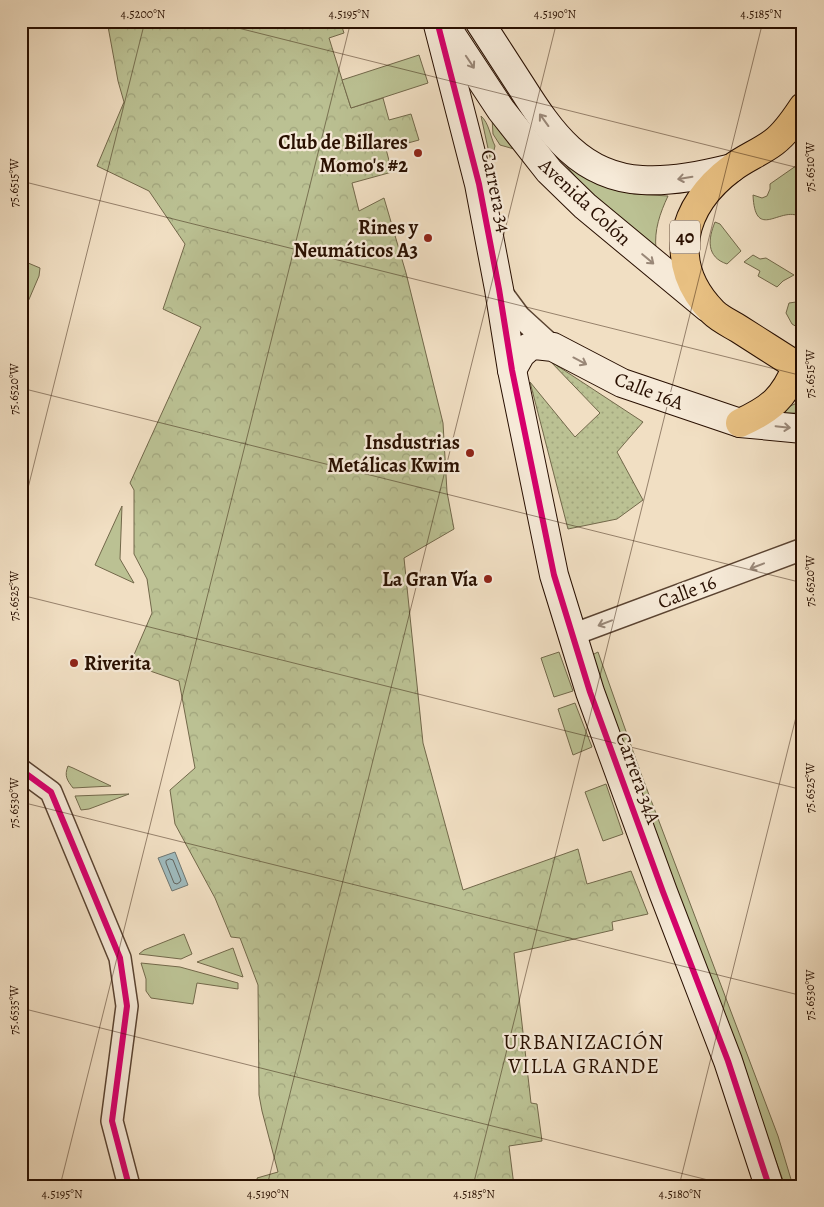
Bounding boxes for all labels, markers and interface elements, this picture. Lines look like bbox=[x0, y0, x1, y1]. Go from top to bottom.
text: 4.5200°N bbox=[120, 6, 166, 22]
text: 4.5195°N bbox=[328, 6, 370, 22]
text: 4.5190°N bbox=[534, 6, 577, 22]
text: 4.5185°N bbox=[740, 6, 782, 22]
one-way arrow bbox=[465, 55, 475, 69]
one-way arrow bbox=[538, 114, 549, 127]
place label: Club de Billares Momo's #2 bbox=[278, 129, 408, 179]
text: 75.6510°W bbox=[802, 141, 818, 192]
marker: Club de Billares Momo's #2 bbox=[412, 147, 424, 159]
street label: Carrera 34 bbox=[474, 147, 518, 235]
street label: Avenida Colón bbox=[532, 151, 637, 252]
text: 75.6515°W bbox=[6, 158, 22, 207]
one-way arrow bbox=[677, 173, 693, 183]
place label: Rines y Neumáticos A3 bbox=[293, 214, 419, 264]
road number: 40 bbox=[670, 220, 700, 253]
marker: Rines y Neumáticos A3 bbox=[422, 232, 434, 244]
one-way arrow bbox=[641, 253, 654, 264]
text: 75.6515°W bbox=[802, 349, 818, 398]
one-way arrow bbox=[572, 356, 587, 366]
text: 75.6520°W bbox=[6, 362, 22, 415]
street label: Calle 16A bbox=[610, 365, 688, 417]
one-way arrow bbox=[774, 423, 790, 432]
place label: Insdustrias Metálicas Kwim bbox=[327, 429, 460, 479]
marker: Insdustrias Metálicas Kwim bbox=[464, 447, 476, 459]
text: 75.6520°W bbox=[802, 554, 818, 607]
one-way arrow bbox=[750, 562, 765, 571]
place label: La Gran Vía bbox=[382, 566, 478, 593]
street label: Calle 16 bbox=[654, 569, 720, 615]
text: 75.6525°W bbox=[6, 570, 22, 621]
marker: La Gran Vía bbox=[482, 573, 494, 585]
one-way arrow bbox=[598, 619, 613, 628]
place label: Riverita bbox=[84, 650, 152, 677]
marker: Riverita bbox=[68, 657, 80, 669]
street label: Carrera 34A bbox=[609, 728, 667, 828]
text: 75.6525°W bbox=[802, 762, 818, 813]
text: 75.6530°W bbox=[6, 777, 22, 828]
text: 75.6530°W bbox=[802, 969, 818, 1020]
text: 75.6535°W bbox=[6, 984, 22, 1035]
district label: URBANIZACIÓN VILLA GRANDE bbox=[504, 1028, 664, 1080]
text: 4.5195°N bbox=[41, 1186, 83, 1202]
text: 4.5190°N bbox=[247, 1186, 290, 1202]
text: 4.5185°N bbox=[453, 1186, 495, 1202]
text: 4.5180°N bbox=[659, 1186, 702, 1202]

